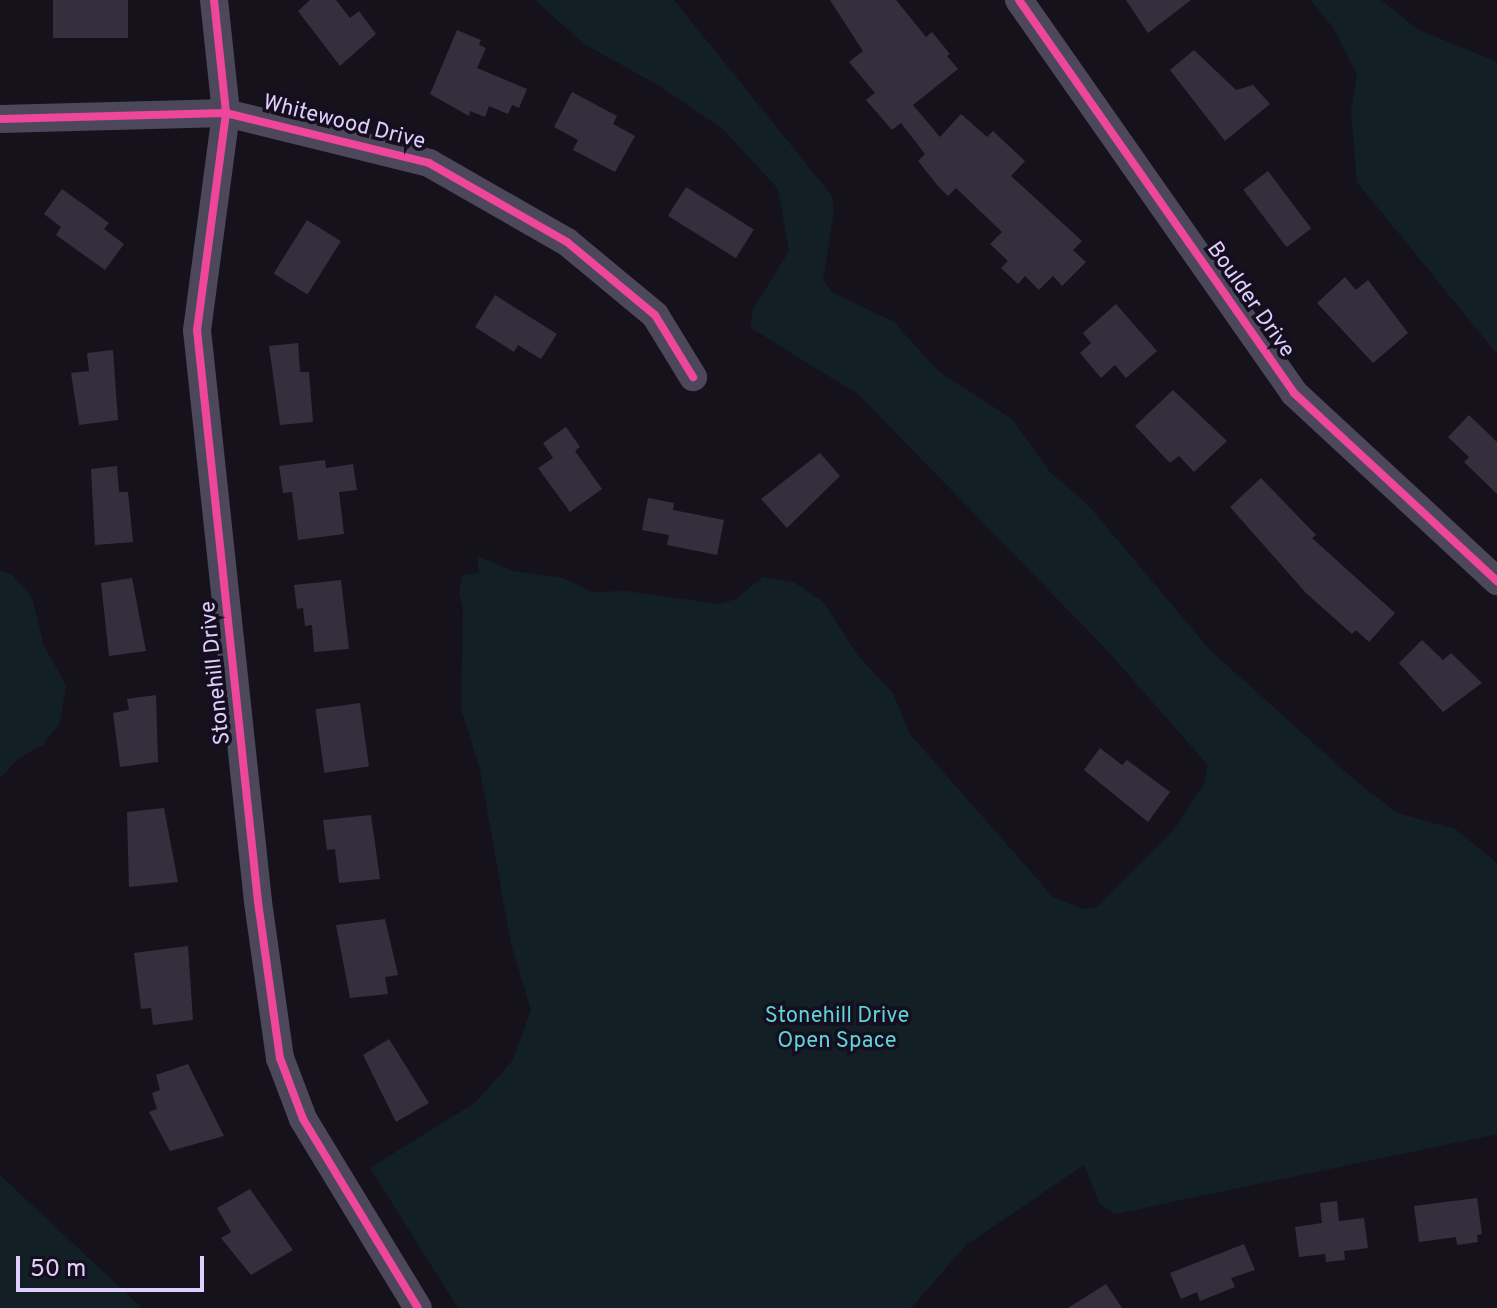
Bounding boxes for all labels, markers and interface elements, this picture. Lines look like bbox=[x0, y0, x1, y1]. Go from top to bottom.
street label: Whitewood Drive bbox=[260, 90, 428, 156]
street label: Boulder Drive bbox=[1200, 237, 1300, 363]
street label: Stonehill Drive bbox=[195, 600, 237, 746]
park label: Stonehill Drive Open Space bbox=[765, 1003, 909, 1054]
scale bar bbox=[20, 1240, 208, 1290]
text: 50 m bbox=[30, 1255, 86, 1285]

